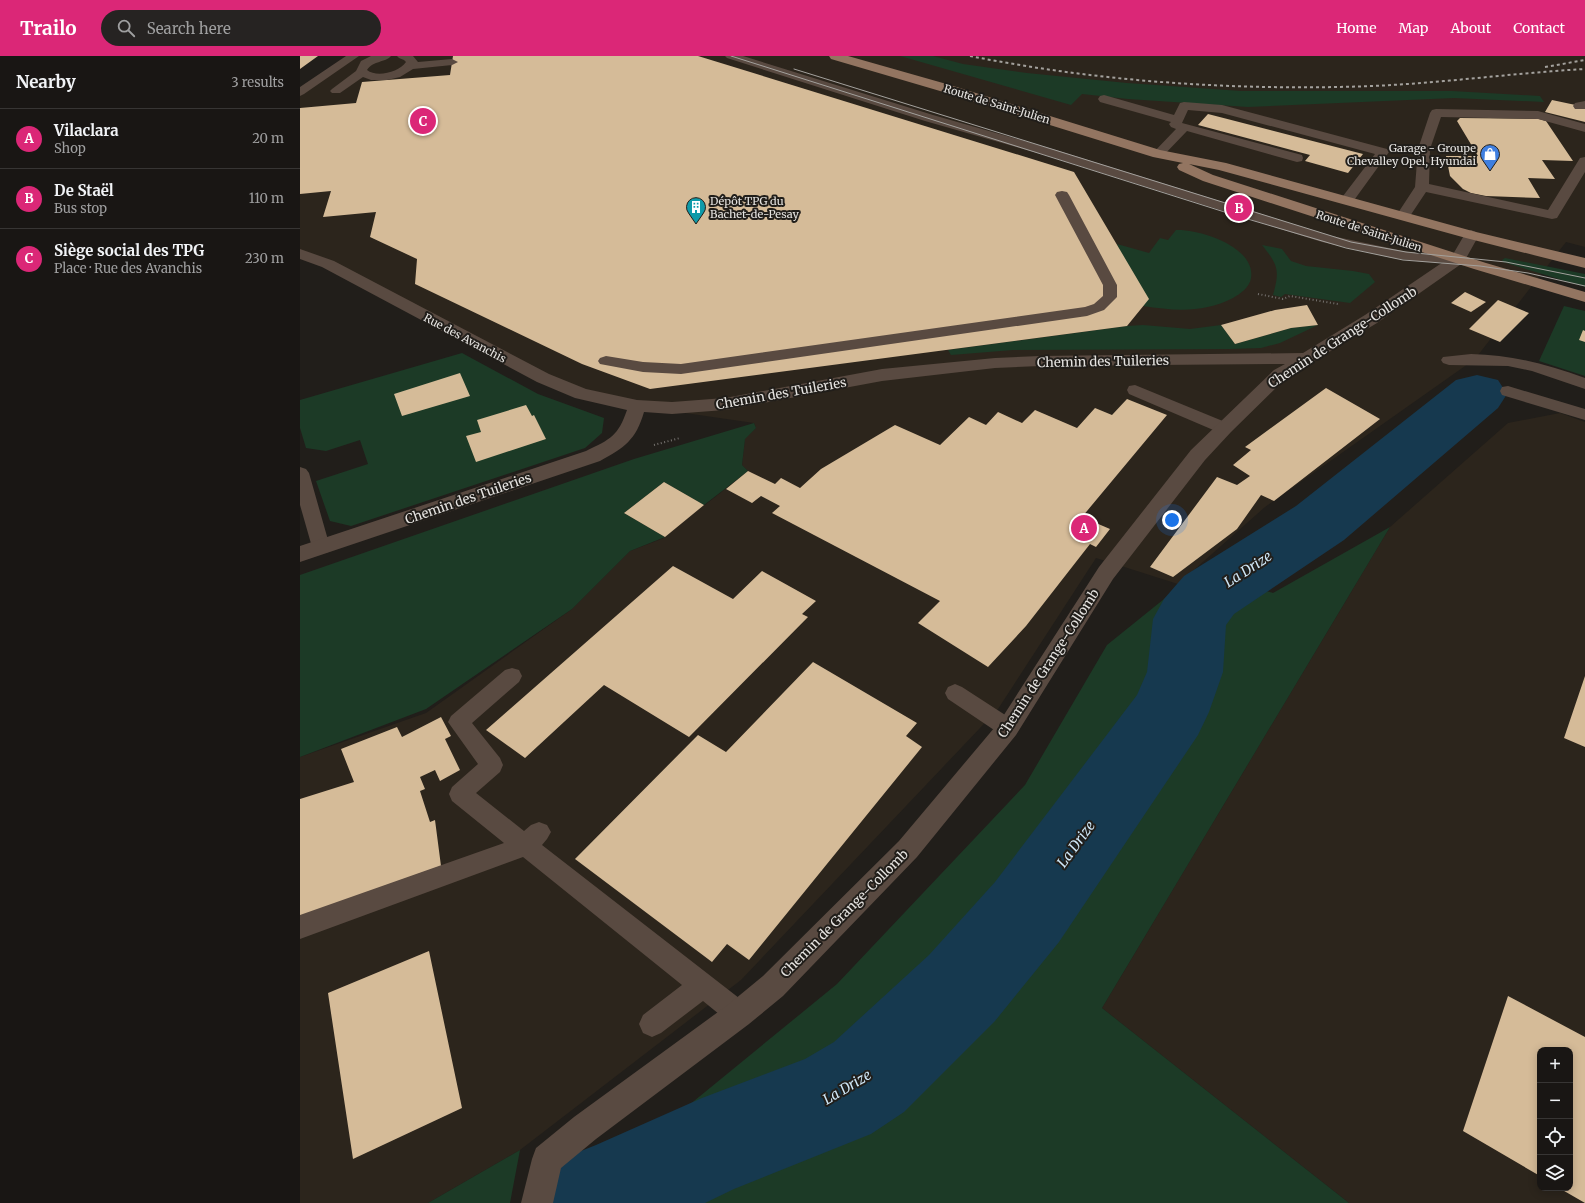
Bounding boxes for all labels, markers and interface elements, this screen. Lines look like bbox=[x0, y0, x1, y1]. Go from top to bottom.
search box bbox=[101, 10, 381, 46]
text: Trailo bbox=[20, 16, 77, 40]
icon: search bbox=[115, 17, 137, 39]
text: Search here bbox=[147, 19, 231, 38]
text: Home bbox=[1336, 19, 1377, 37]
text: Map bbox=[1399, 19, 1428, 37]
text: About bbox=[1450, 19, 1491, 37]
text: Contact bbox=[1513, 19, 1565, 37]
text: Nearby bbox=[16, 71, 76, 93]
text: 3 results bbox=[231, 74, 284, 91]
street label: Route de Saint-Julien bbox=[942, 81, 1052, 127]
pin: C bbox=[410, 106, 436, 136]
text: Vilaclara bbox=[54, 121, 119, 140]
text: A bbox=[24, 130, 34, 147]
text: 20 m bbox=[252, 130, 284, 147]
text: Shop bbox=[54, 140, 86, 157]
place label: Garage - Groupe Chevalley Opel, Hyundai bbox=[1347, 141, 1476, 168]
shop icon: Garage - Groupe Chevalley Opel, Hyundai bbox=[1479, 143, 1501, 171]
text: De Staël bbox=[54, 181, 114, 200]
text: B bbox=[24, 190, 34, 207]
text: 110 m bbox=[249, 190, 284, 207]
pin: B bbox=[1226, 193, 1252, 223]
place label: Dépôt TPG du Bachet-de-Pesay bbox=[710, 194, 799, 221]
building icon: Dépôt TPG du Bachet-de-Pesay bbox=[685, 196, 707, 224]
text: Bus stop bbox=[54, 200, 107, 217]
street label: Route de Saint-Julien bbox=[1314, 207, 1424, 255]
text: Siège social des TPG bbox=[54, 241, 204, 260]
text: C bbox=[25, 250, 33, 267]
text: 230 m bbox=[245, 250, 284, 267]
text: Place · Rue des Avanchis bbox=[54, 260, 202, 277]
street label: Chemin de Grange-Collomb bbox=[1265, 283, 1420, 392]
street label: Rue des Avanchis bbox=[421, 310, 509, 366]
street label: Chemin des Tuileries bbox=[1037, 352, 1169, 371]
street label: Chemin des Tuileries bbox=[714, 374, 848, 413]
street label: Chemin des Tuileries bbox=[403, 469, 533, 528]
your location bbox=[1162, 510, 1182, 530]
pin: A bbox=[1071, 513, 1097, 543]
water label: La Drize bbox=[1221, 547, 1275, 591]
street label: Chemin de Grange-Collomb bbox=[994, 585, 1103, 741]
water label: La Drize bbox=[1053, 817, 1099, 871]
street label: Chemin de Grange-Collomb bbox=[777, 846, 912, 981]
map controls bbox=[1537, 1047, 1573, 1191]
button: + bbox=[1537, 1047, 1573, 1083]
water label: La Drize bbox=[819, 1066, 875, 1108]
button: − bbox=[1537, 1083, 1573, 1119]
button: locate bbox=[1537, 1119, 1573, 1155]
button: layers bbox=[1537, 1155, 1573, 1191]

